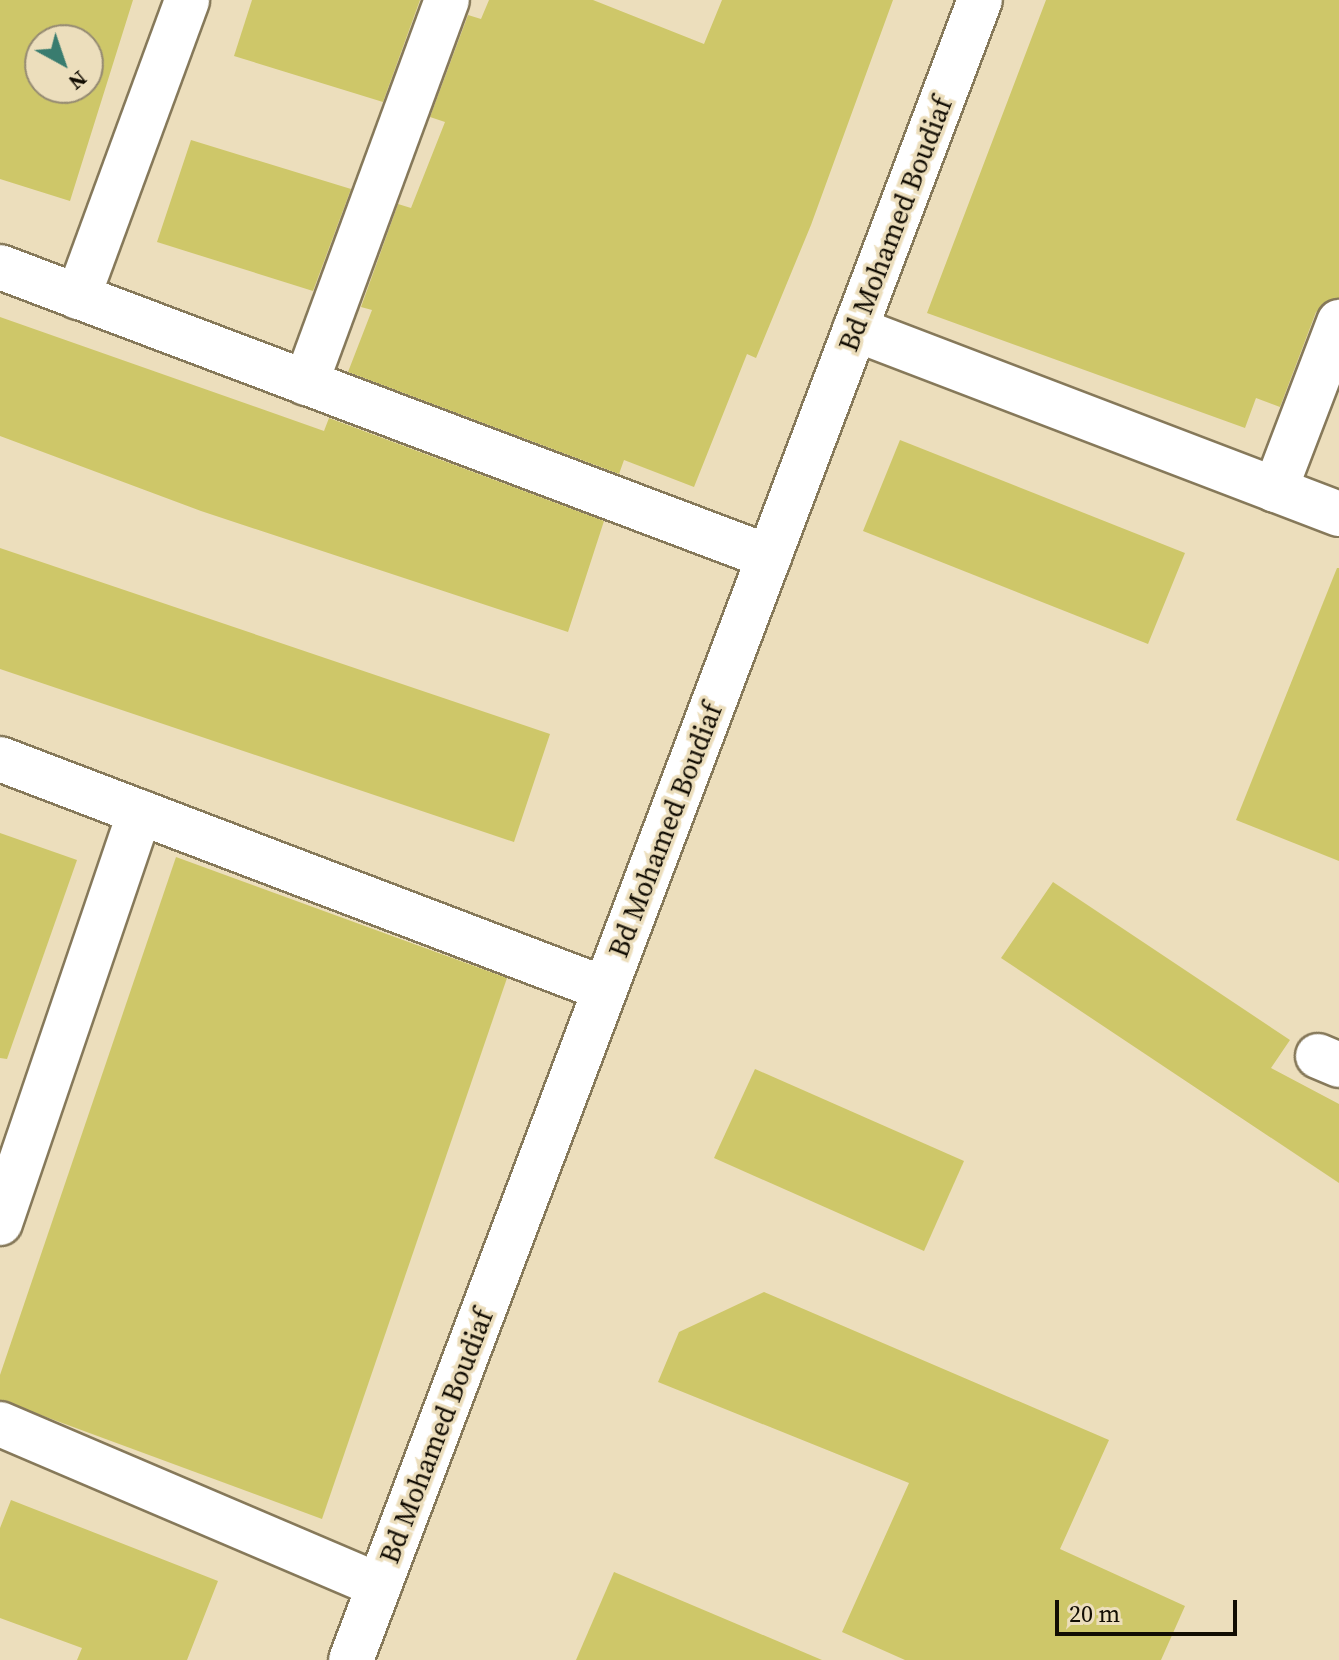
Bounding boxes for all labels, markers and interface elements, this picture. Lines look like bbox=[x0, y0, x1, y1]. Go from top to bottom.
north arrow bbox=[24, 24, 104, 104]
text: N bbox=[62, 64, 94, 97]
street label: Bd Mohamed Boudiaf bbox=[831, 92, 959, 356]
street label: Bd Mohamed Boudiaf bbox=[601, 698, 729, 962]
street label: Bd Mohamed Boudiaf bbox=[372, 1304, 500, 1568]
scale bar bbox=[1059, 1584, 1241, 1634]
text: 20 m bbox=[1069, 1597, 1120, 1630]

